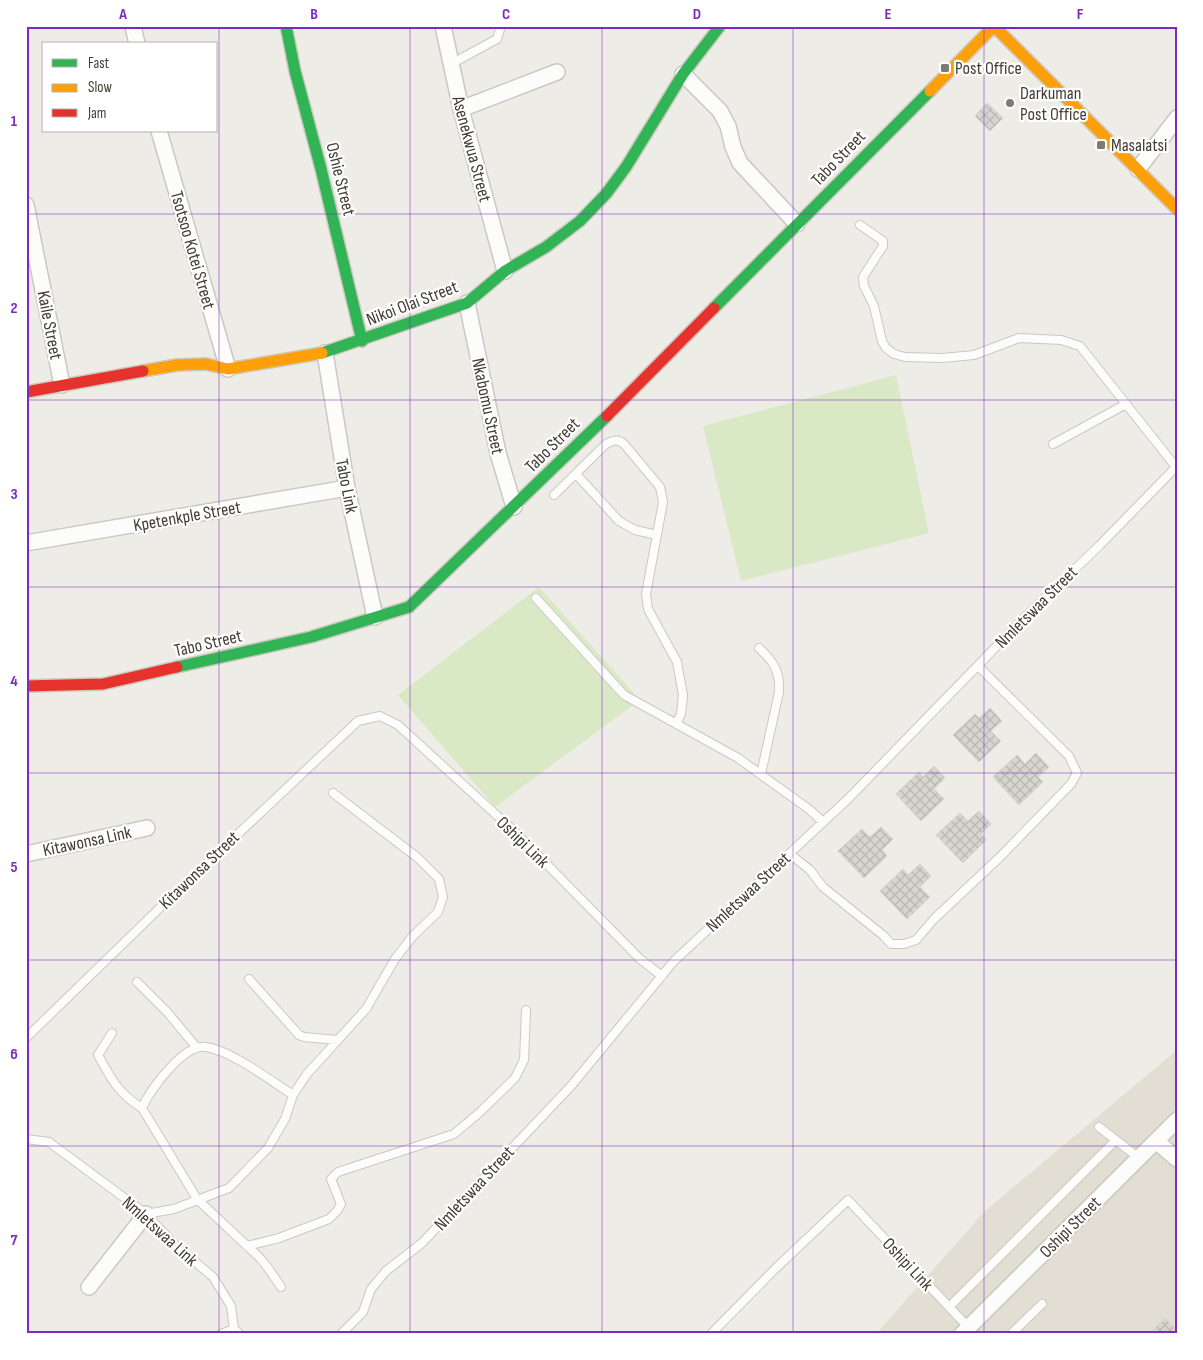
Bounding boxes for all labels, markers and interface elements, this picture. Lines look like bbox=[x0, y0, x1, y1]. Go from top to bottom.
text: A bbox=[118, 5, 127, 24]
text: B bbox=[310, 5, 318, 24]
text: C bbox=[502, 5, 510, 24]
text: D bbox=[693, 5, 701, 24]
text: E bbox=[885, 5, 892, 24]
text: F bbox=[1077, 5, 1084, 24]
legend bbox=[42, 42, 218, 132]
text: Fast bbox=[88, 54, 110, 73]
place label: Post Office bbox=[955, 58, 1022, 79]
marker: Post Office bbox=[939, 62, 951, 74]
text: Slow bbox=[88, 78, 112, 97]
place label: Darkuman Post Office bbox=[1020, 83, 1087, 125]
street label: Asenekwua Street bbox=[447, 93, 496, 205]
marker: Darkuman Post Office bbox=[1004, 97, 1016, 109]
text: Jam bbox=[87, 104, 106, 123]
text: 1 bbox=[11, 112, 18, 131]
street label: Tabo Street bbox=[807, 126, 870, 190]
place label: Masalatsi bbox=[1111, 135, 1167, 156]
marker: Masalatsi bbox=[1095, 139, 1107, 151]
street label: Oshie Street bbox=[321, 140, 360, 218]
street label: Tsotsoo Kotei Street bbox=[166, 189, 220, 312]
street label: Nikoi Olai Street bbox=[364, 276, 461, 330]
street label: Kaile Street bbox=[33, 289, 67, 362]
text: 2 bbox=[10, 299, 18, 318]
street label: Nkabomu Street bbox=[467, 356, 508, 457]
street label: Tabo Street bbox=[521, 413, 584, 477]
street label: Tabo Link bbox=[331, 457, 362, 515]
text: 3 bbox=[10, 485, 18, 504]
street label: Kpetenkple Street bbox=[132, 497, 243, 536]
street label: Nmletswaa Street bbox=[991, 562, 1082, 653]
street label: Tabo Street bbox=[172, 625, 244, 661]
text: 4 bbox=[10, 672, 18, 691]
street label: Oshipi Link bbox=[492, 812, 553, 872]
street label: Kitawonsa Link bbox=[41, 822, 133, 861]
street label: Kitawonsa Street bbox=[155, 827, 244, 914]
street label: Nmletswaa Street bbox=[702, 848, 795, 937]
text: 5 bbox=[10, 858, 18, 877]
text: 6 bbox=[10, 1045, 18, 1064]
street label: Nmletswaa Street bbox=[430, 1141, 519, 1235]
street label: Nmletswaa Link bbox=[118, 1192, 202, 1271]
street label: Oshipi Street bbox=[1035, 1192, 1106, 1262]
text: 7 bbox=[11, 1231, 18, 1250]
street label: Oshipi Link bbox=[878, 1234, 937, 1295]

